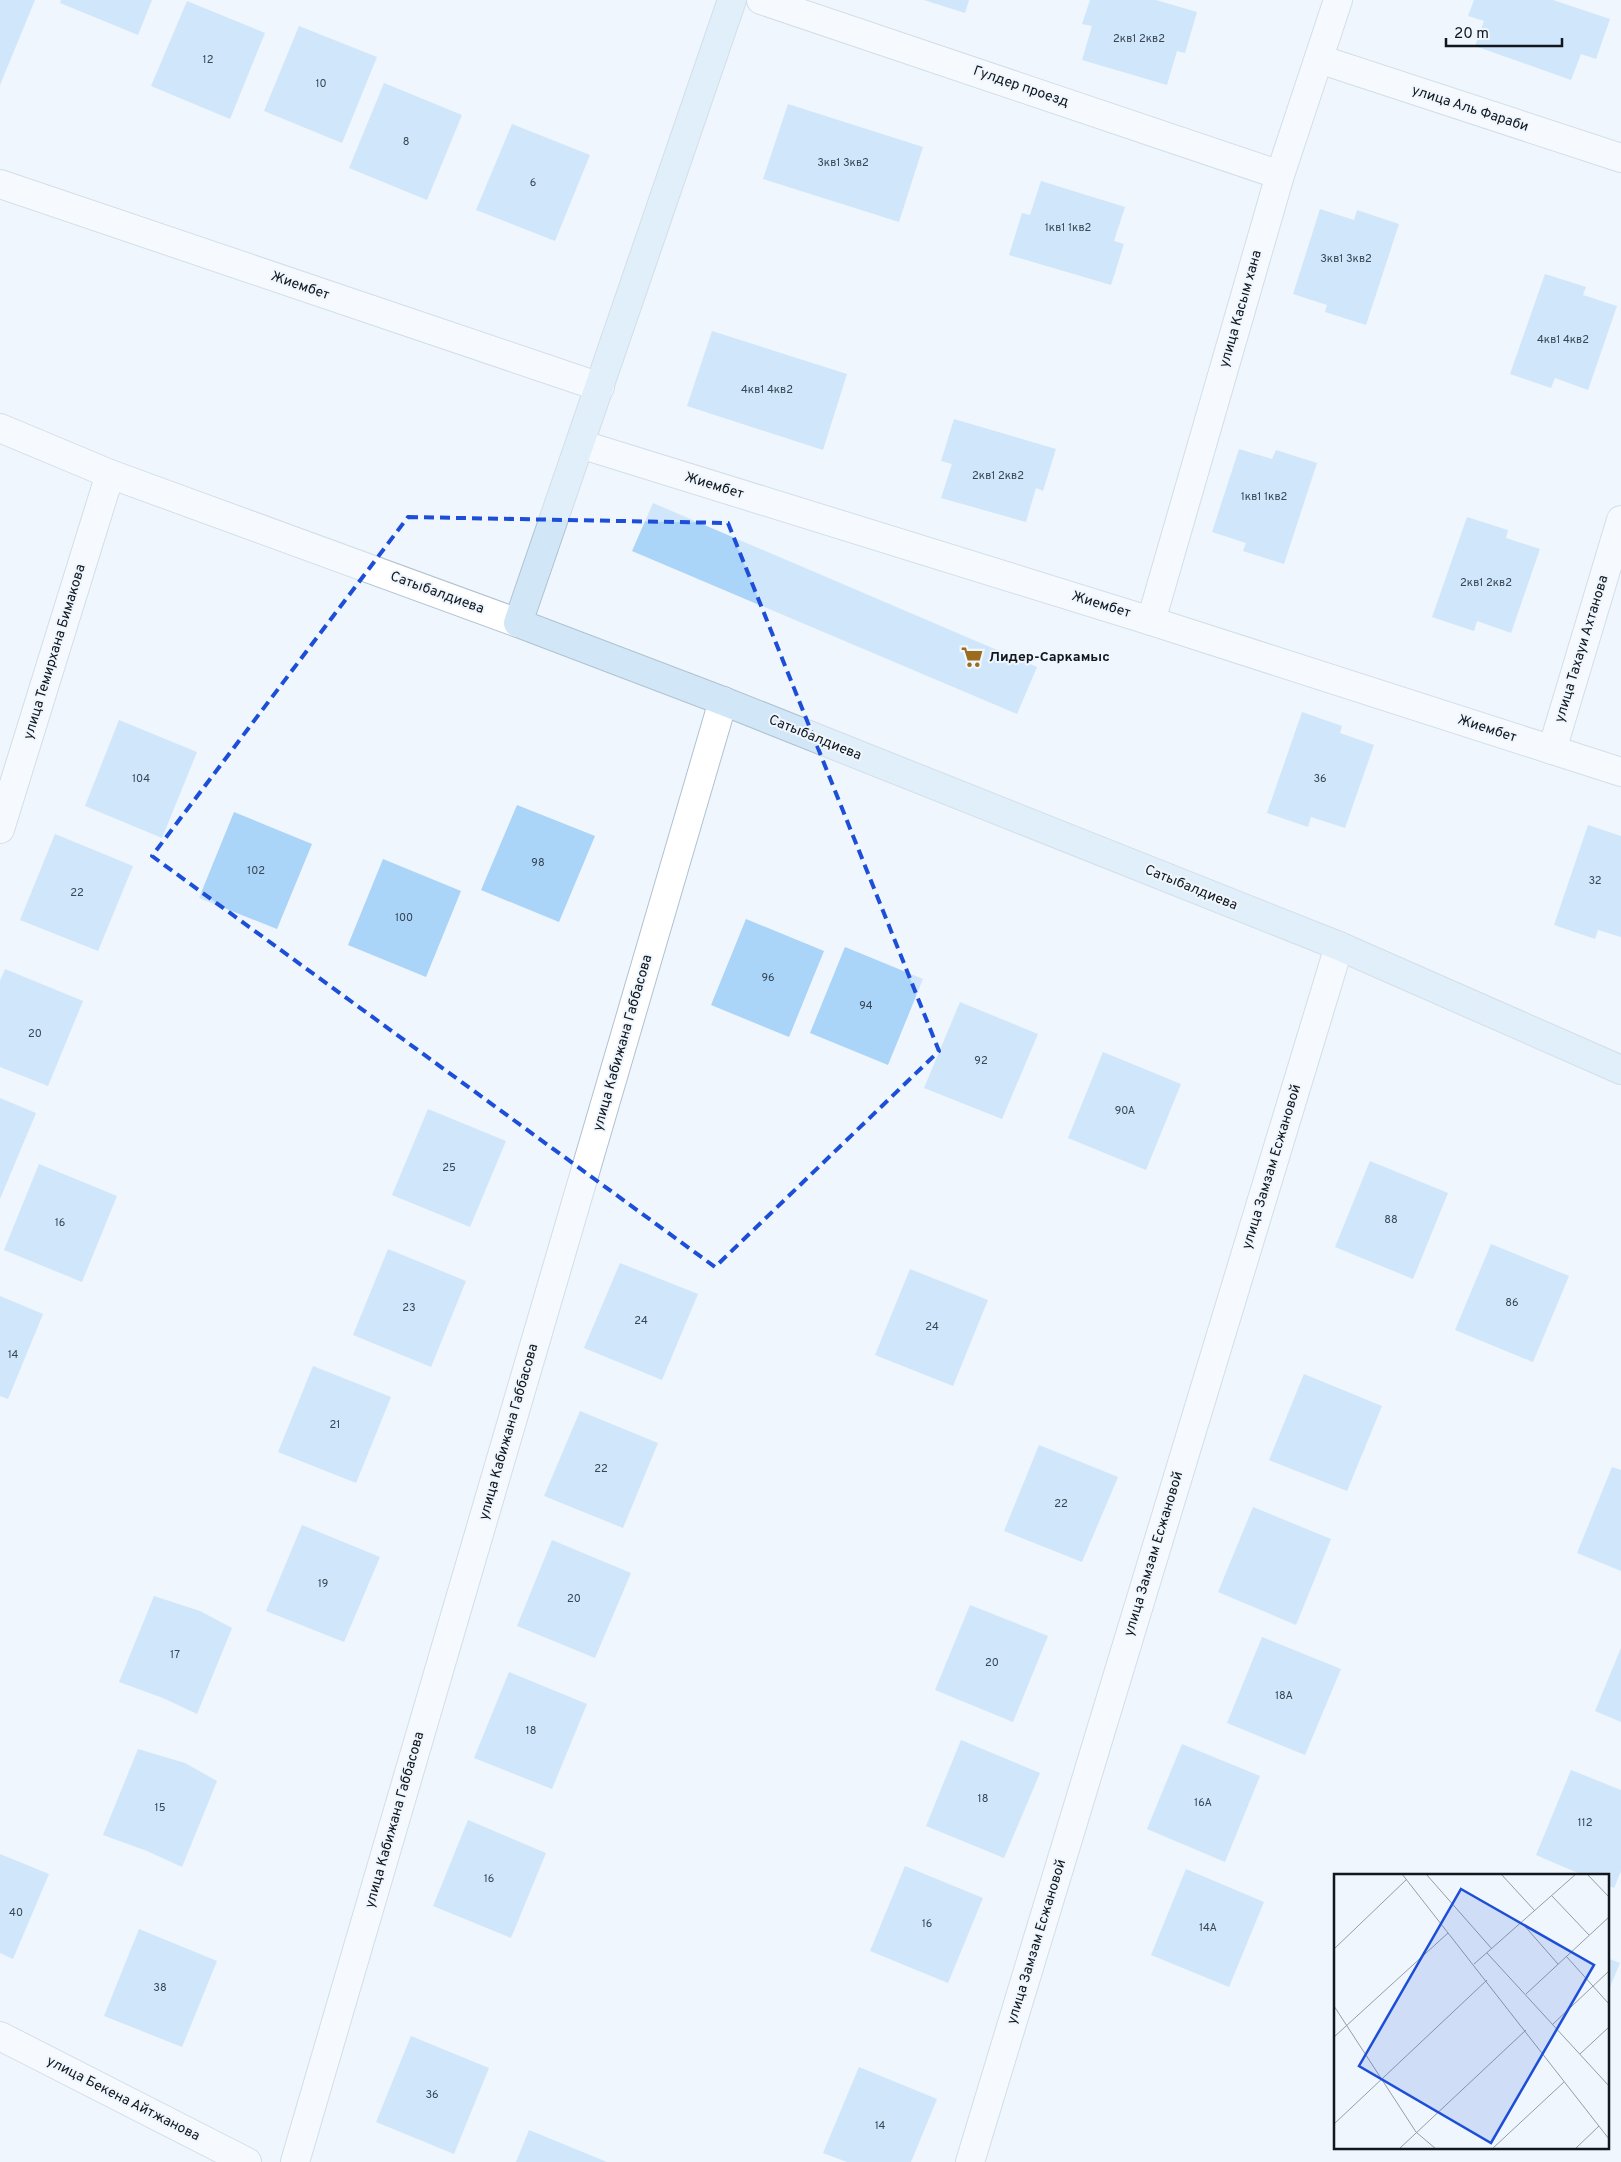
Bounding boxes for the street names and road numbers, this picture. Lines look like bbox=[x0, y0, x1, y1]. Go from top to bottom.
street label: Гулдер проезд bbox=[971, 63, 1071, 111]
street label: улица Аль Фараби bbox=[1409, 82, 1531, 136]
street label: улица Касым хана bbox=[1216, 248, 1266, 370]
street label: Жиембет bbox=[268, 268, 332, 304]
street label: Жиембет bbox=[682, 469, 746, 503]
street label: улица Темирхана Бимакова bbox=[20, 562, 90, 742]
street label: Сатыбалдиева bbox=[388, 568, 486, 618]
street label: улица Тахауи Ахтанова bbox=[1551, 573, 1613, 725]
street label: Жиембет bbox=[1069, 588, 1133, 622]
street label: Сатыбалдиева bbox=[766, 712, 864, 764]
street label: Жиембет bbox=[1455, 712, 1519, 746]
street label: Сатыбалдиева bbox=[1142, 862, 1240, 914]
street label: улица Кабижана Габбасова bbox=[590, 953, 656, 1133]
street label: улица Замзам Есжановой bbox=[1239, 1082, 1305, 1252]
street label: улица Кабижана Габбасова bbox=[476, 1342, 542, 1522]
street label: улица Замзам Есжановой bbox=[1121, 1469, 1187, 1639]
street label: улица Кабижана Габбасова bbox=[362, 1730, 428, 1910]
street label: улица Замзам Есжановой bbox=[1004, 1857, 1070, 2027]
street label: улица Бекена Айтжанова bbox=[44, 2053, 202, 2145]

